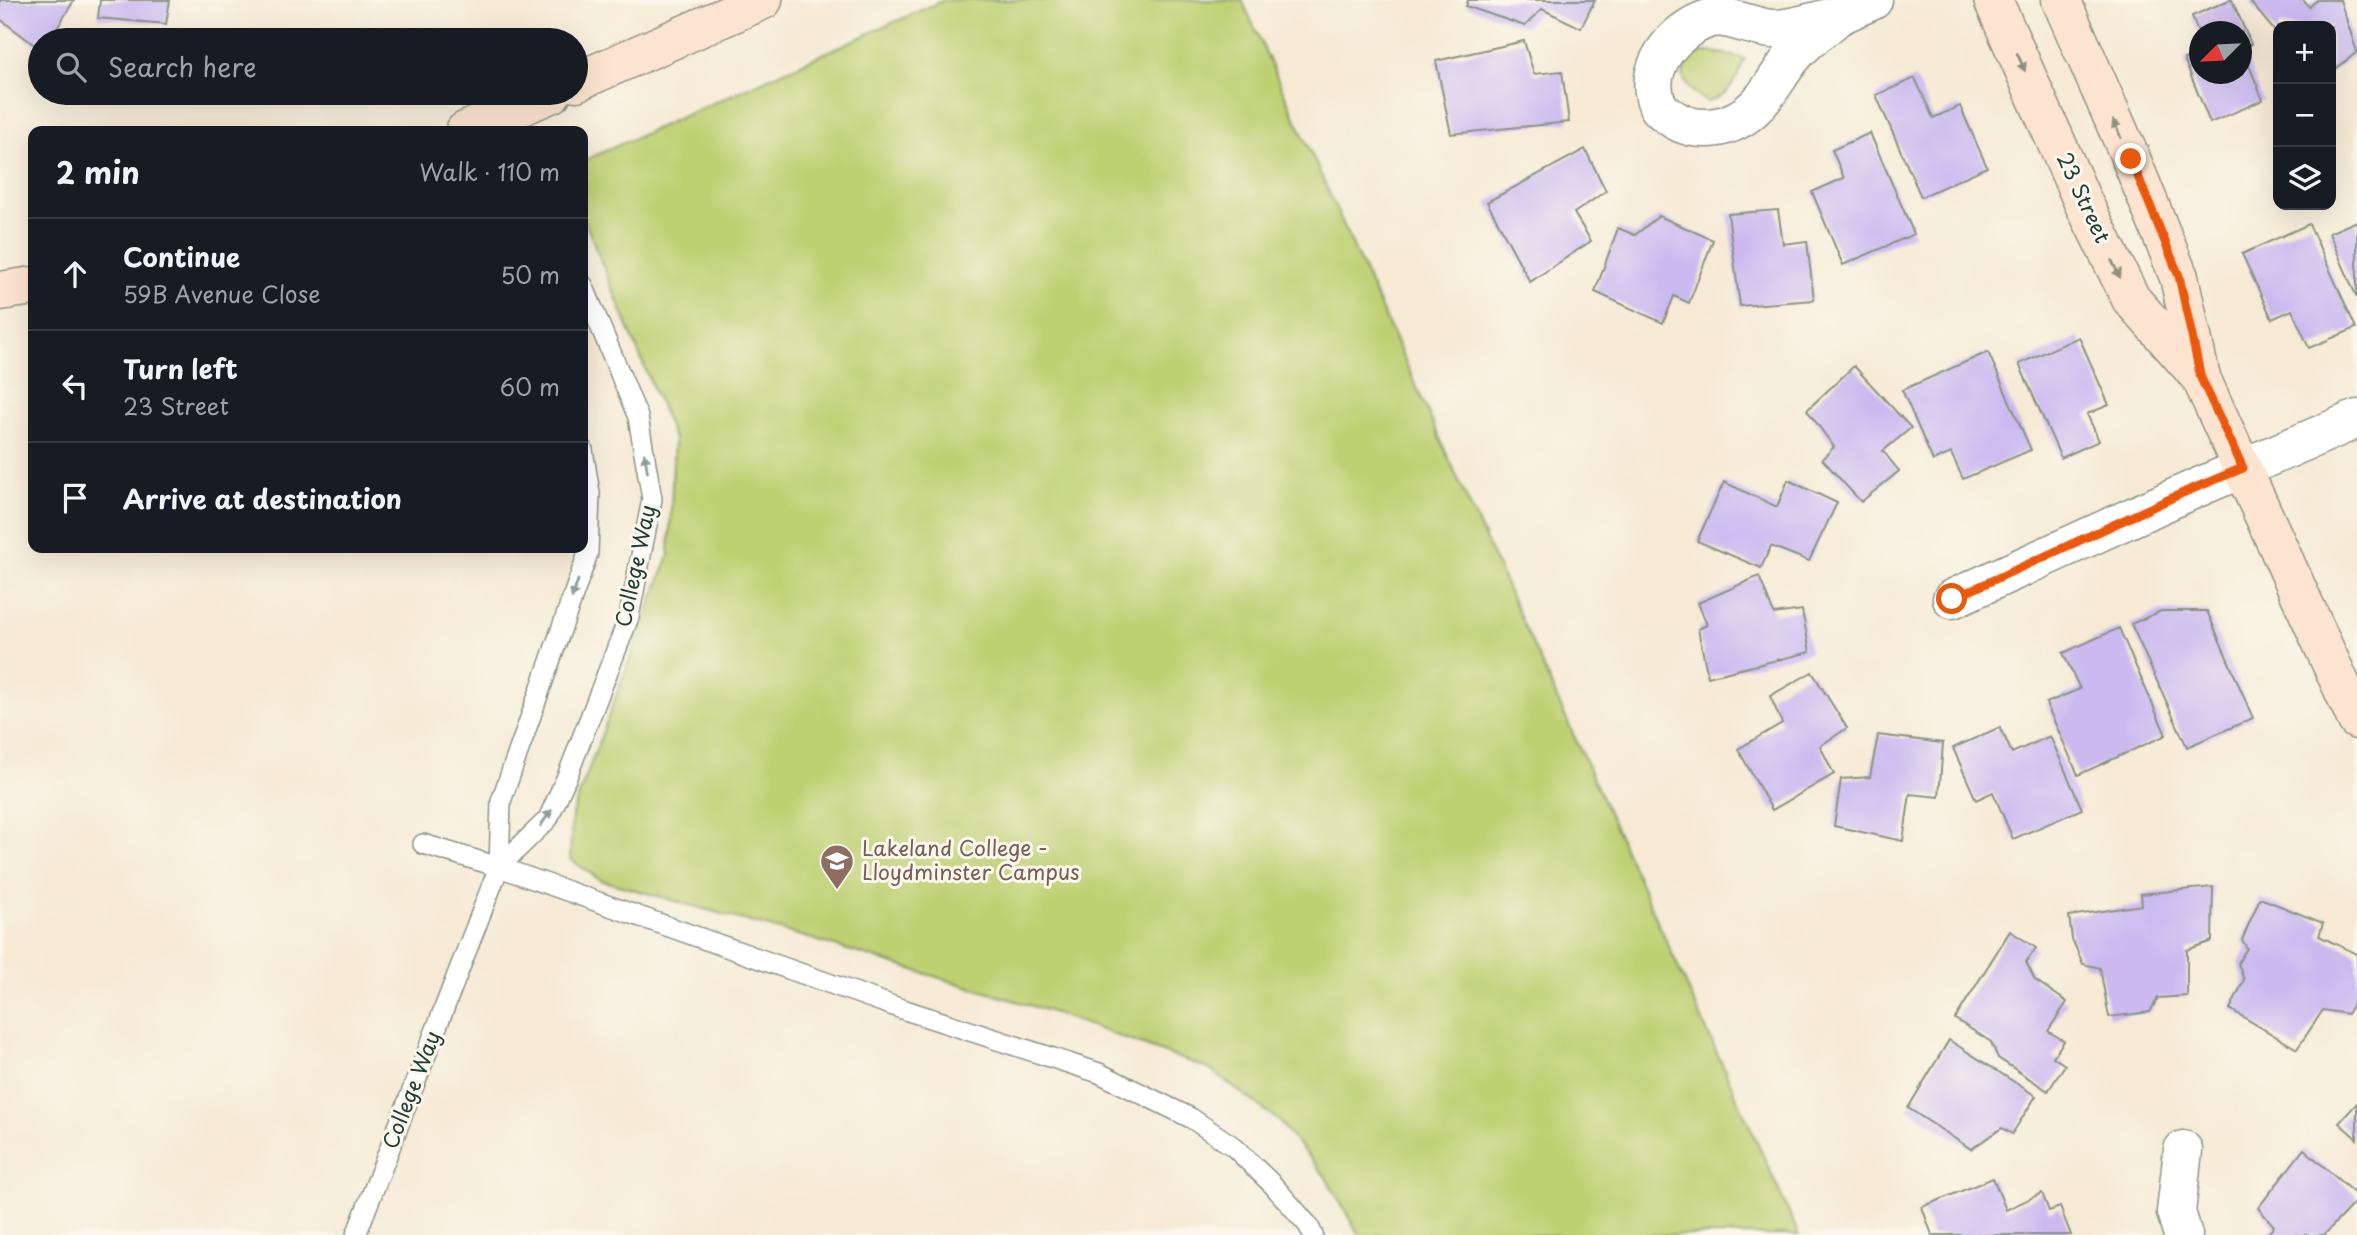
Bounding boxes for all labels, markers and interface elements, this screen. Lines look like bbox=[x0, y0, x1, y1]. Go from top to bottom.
north arrow bbox=[2189, 21, 2252, 84]
map controls bbox=[2273, 21, 2336, 210]
button: + bbox=[2273, 21, 2336, 84]
search box bbox=[28, 28, 588, 105]
text: Search here bbox=[108, 47, 257, 86]
icon: search bbox=[52, 48, 90, 86]
one-way arrow bbox=[2016, 52, 2027, 73]
button: − bbox=[2273, 84, 2336, 147]
one-way arrow bbox=[2111, 119, 2123, 139]
route end bbox=[2115, 143, 2146, 174]
street label: 23 Street bbox=[2050, 147, 2120, 248]
button: layers bbox=[2273, 147, 2336, 210]
text: 2 min bbox=[56, 149, 140, 194]
text: Walk · 110 m bbox=[419, 154, 560, 189]
text: Continue bbox=[123, 237, 240, 276]
icon: ahead bbox=[56, 255, 94, 293]
text: 50 m bbox=[500, 257, 560, 292]
one-way arrow bbox=[2111, 259, 2122, 279]
text: 59B Avenue Close bbox=[123, 276, 320, 311]
text: Turn left bbox=[123, 349, 238, 388]
icon: left bbox=[56, 367, 94, 405]
text: 60 m bbox=[500, 369, 560, 404]
text: 23 Street bbox=[123, 388, 229, 423]
one-way arrow bbox=[640, 452, 651, 474]
icon: arrive bbox=[56, 479, 94, 517]
text: Arrive at destination bbox=[123, 479, 402, 518]
street label: College Way bbox=[605, 501, 663, 630]
one-way arrow bbox=[569, 579, 580, 600]
route start bbox=[1936, 583, 1967, 614]
one-way arrow bbox=[539, 808, 553, 827]
place label: Lakeland College - Lloydminster Campus bbox=[862, 831, 1080, 887]
school or university icon: Lakeland College - Lloydminster Campus bbox=[818, 842, 856, 891]
street label: College Way bbox=[373, 1026, 447, 1153]

